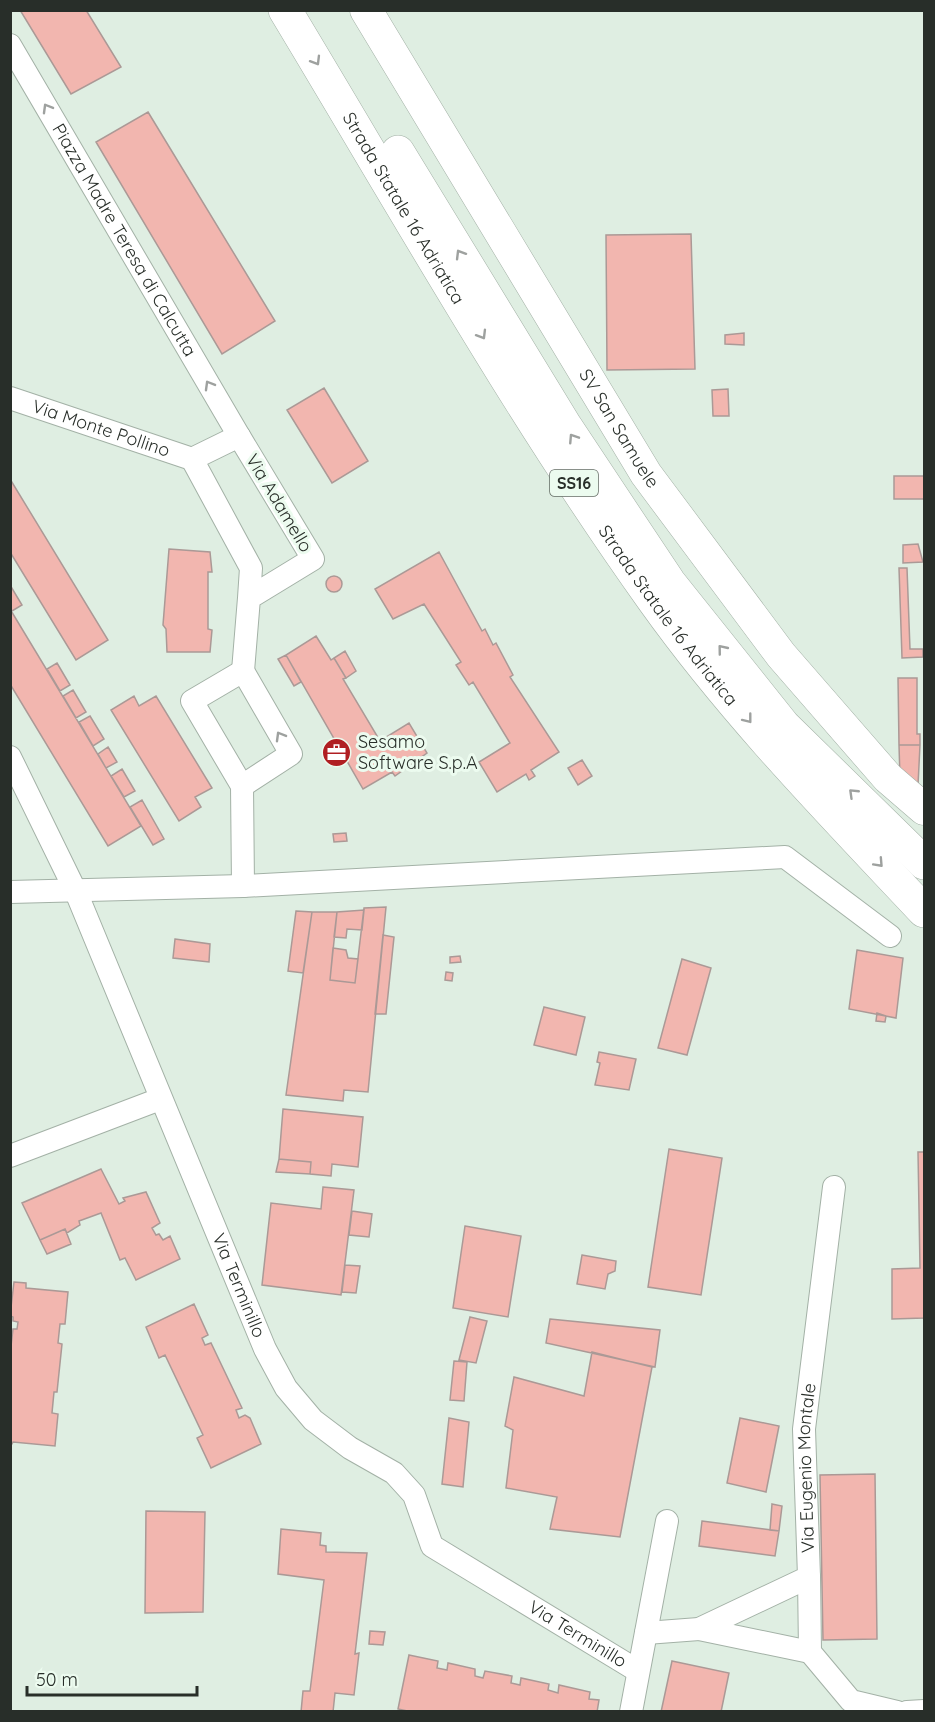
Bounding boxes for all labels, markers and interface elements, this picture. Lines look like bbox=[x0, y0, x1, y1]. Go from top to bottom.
one-way arrow bbox=[308, 55, 320, 65]
one-way arrow bbox=[43, 104, 55, 114]
street label: Strada Statale 16 Adriatica bbox=[338, 108, 470, 308]
street label: Piazza Madre Teresa di Calcutta bbox=[47, 119, 202, 360]
one-way arrow bbox=[456, 250, 468, 260]
one-way arrow bbox=[474, 329, 486, 339]
street label: SV San Samuele bbox=[574, 364, 664, 492]
one-way arrow bbox=[205, 381, 216, 391]
street label: Via Monte Pollino bbox=[29, 394, 173, 462]
one-way arrow bbox=[569, 434, 580, 445]
street label: Via Adamello bbox=[241, 449, 318, 556]
road number: SS16 bbox=[550, 470, 598, 496]
street label: Strada Statale 16 Adriatica bbox=[594, 521, 743, 710]
one-way arrow bbox=[718, 644, 729, 655]
one-way arrow bbox=[740, 713, 751, 724]
place label: Sesamo Software S.p.A bbox=[358, 730, 478, 774]
one-way arrow bbox=[276, 732, 287, 742]
office icon: Sesamo Software S.p.A bbox=[321, 736, 353, 768]
one-way arrow bbox=[849, 789, 859, 800]
one-way arrow bbox=[872, 856, 883, 867]
street label: Via Terminillo bbox=[207, 1230, 271, 1341]
street label: Via Eugenio Montale bbox=[792, 1382, 821, 1553]
street label: Via Terminillo bbox=[524, 1595, 631, 1673]
scale bar bbox=[27, 1659, 196, 1697]
text: 50 m bbox=[36, 1668, 78, 1691]

